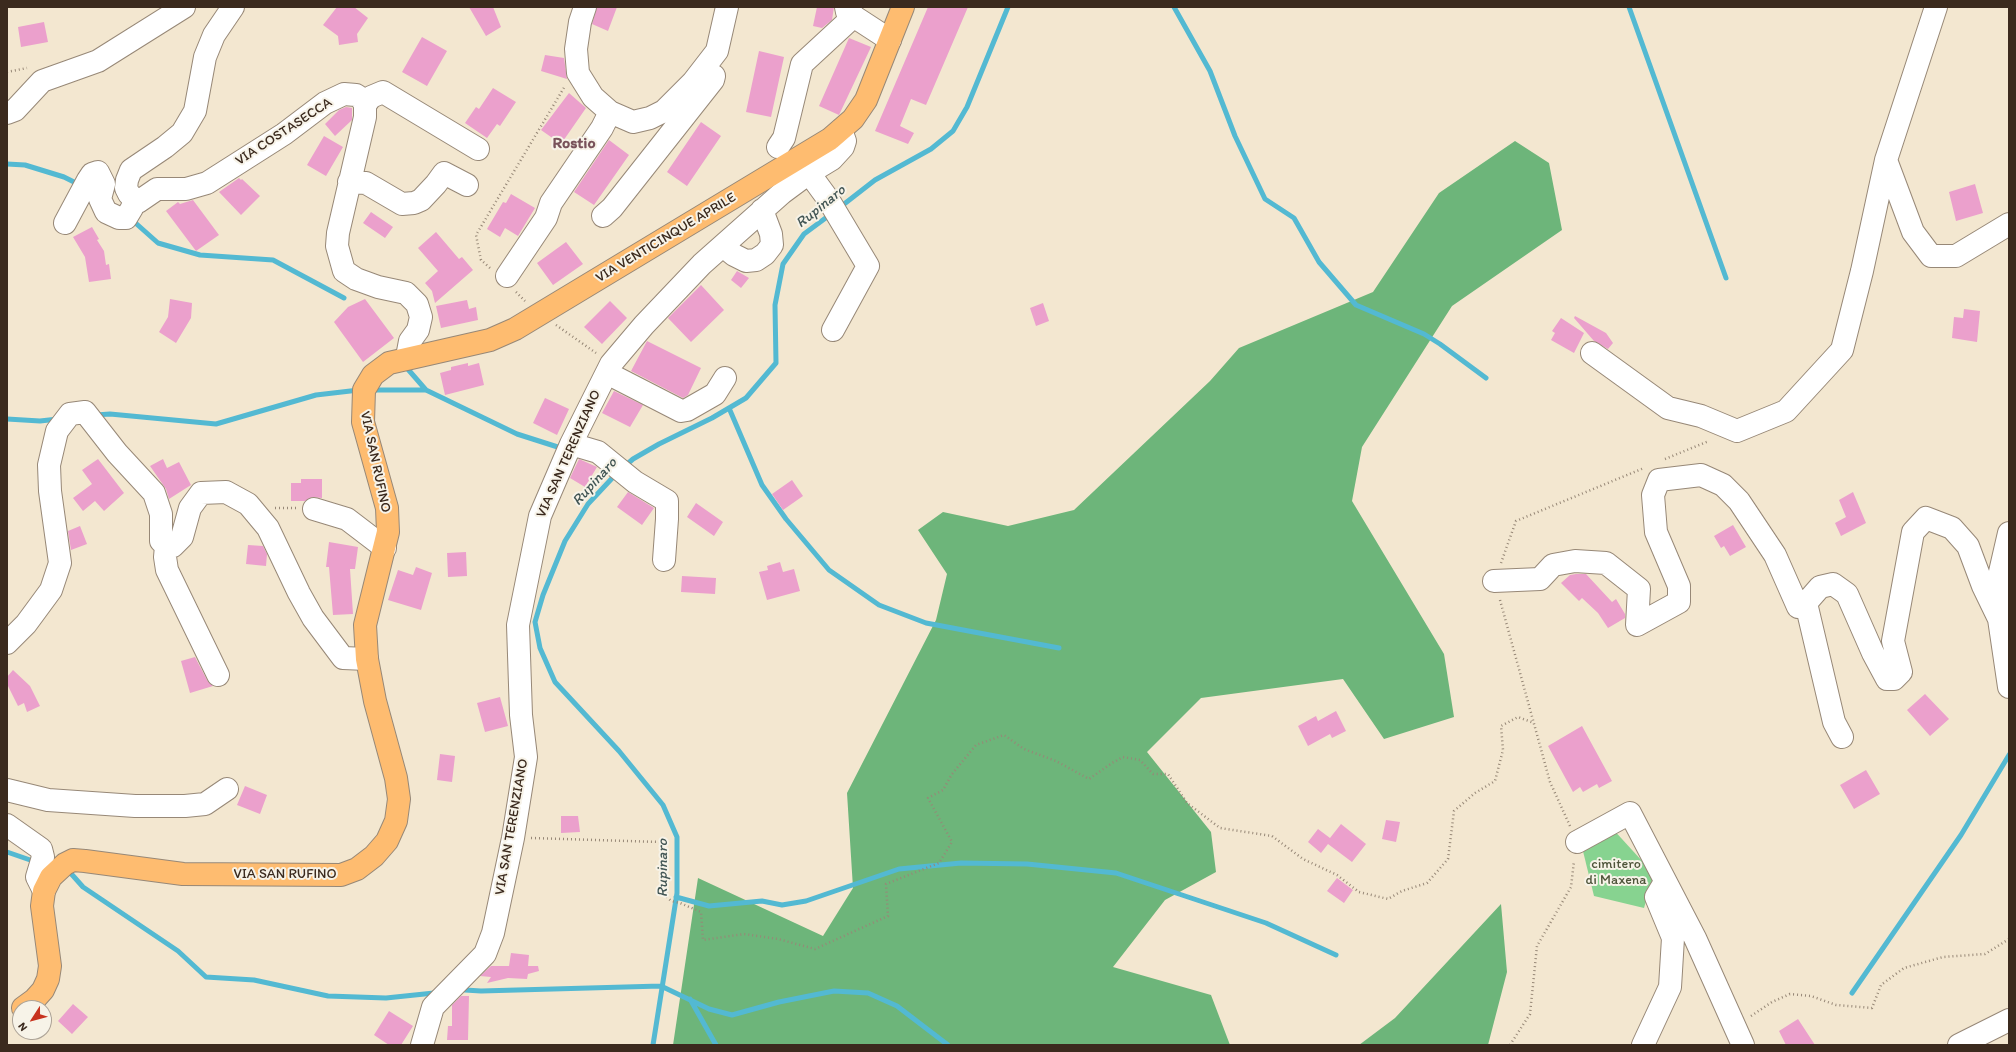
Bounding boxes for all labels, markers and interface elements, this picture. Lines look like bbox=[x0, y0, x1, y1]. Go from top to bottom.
street label: VIA COSTASECCA bbox=[232, 94, 336, 170]
district label: Rostio bbox=[552, 134, 596, 154]
water label: Rupinaro bbox=[793, 182, 849, 232]
street label: VIA VENTICINQUE APRILE bbox=[593, 189, 739, 287]
street label: VIA SAN TERENZIANO bbox=[533, 387, 605, 521]
street label: VIA SAN RUFINO bbox=[356, 410, 394, 514]
water label: Rupinaro bbox=[569, 454, 621, 510]
street label: VIA SAN TERENZIANO bbox=[492, 757, 532, 897]
water label: Rupinaro bbox=[654, 839, 672, 897]
park label: cimitero di Maxena bbox=[1585, 856, 1647, 888]
street label: VIA SAN RUFINO bbox=[233, 866, 337, 882]
north arrow bbox=[12, 1000, 52, 1040]
text: N bbox=[15, 1020, 30, 1034]

